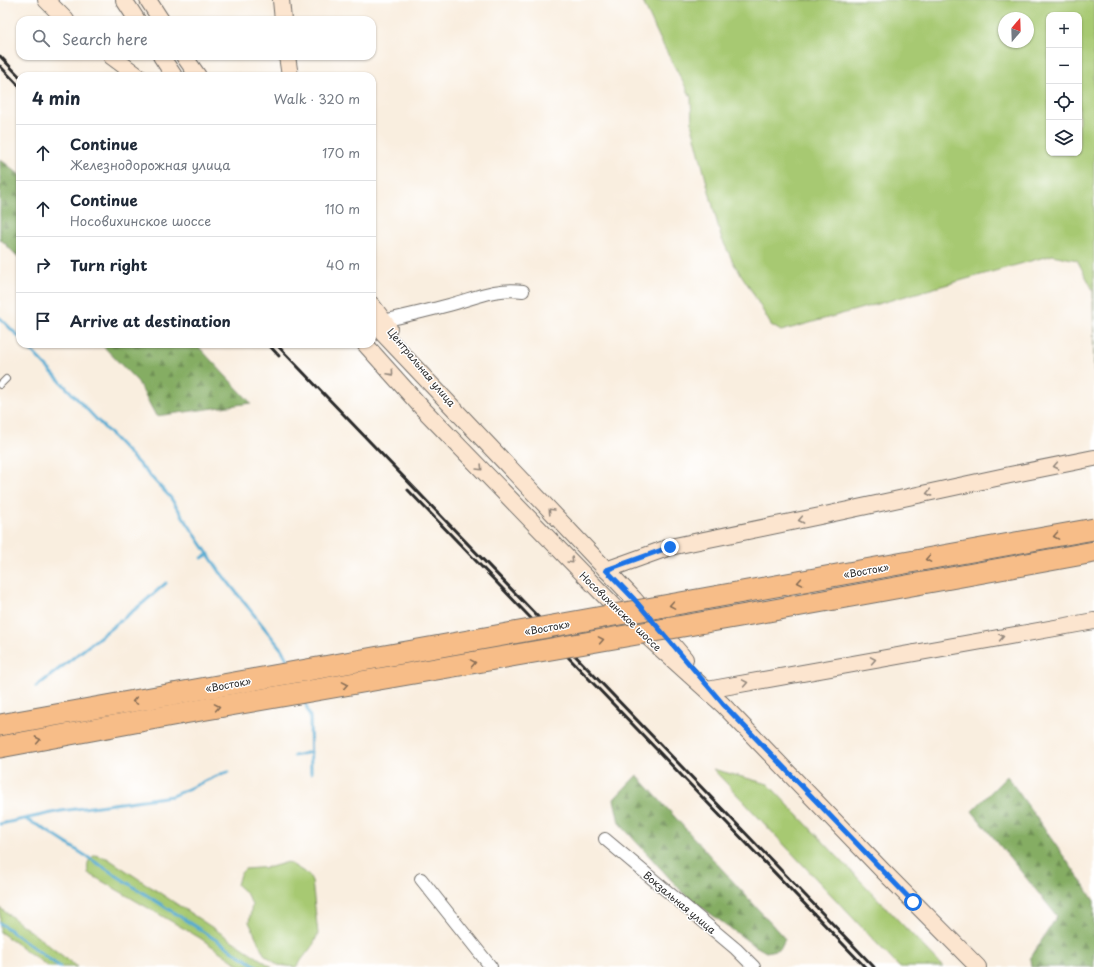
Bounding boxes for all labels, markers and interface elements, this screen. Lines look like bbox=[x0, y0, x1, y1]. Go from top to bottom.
north arrow bbox=[998, 12, 1034, 48]
map controls bbox=[1046, 12, 1082, 156]
button: + bbox=[1046, 12, 1082, 48]
search box bbox=[16, 16, 376, 60]
icon: search bbox=[30, 27, 52, 49]
text: Search here bbox=[62, 27, 148, 50]
button: − bbox=[1046, 48, 1082, 84]
button: locate bbox=[1046, 84, 1082, 120]
text: 4 min bbox=[32, 85, 80, 111]
text: Walk · 320 m bbox=[274, 89, 360, 108]
button: layers bbox=[1046, 120, 1082, 156]
text: Continue bbox=[70, 132, 138, 155]
icon: ahead bbox=[32, 142, 54, 164]
text: 170 m bbox=[322, 143, 360, 162]
text: Железнодорожная улица bbox=[70, 155, 230, 174]
text: Continue bbox=[70, 188, 138, 211]
icon: ahead bbox=[32, 198, 54, 220]
text: 110 m bbox=[325, 199, 360, 218]
text: Носовихинское шоссе bbox=[70, 211, 211, 230]
text: Turn right bbox=[70, 253, 147, 276]
icon: right bbox=[32, 254, 54, 276]
text: 40 m bbox=[326, 255, 360, 274]
text: Arrive at destination bbox=[70, 309, 231, 332]
icon: arrive bbox=[32, 310, 54, 332]
street label: Центральная улица bbox=[385, 324, 460, 410]
one-way arrow bbox=[387, 369, 394, 376]
one-way arrow bbox=[1053, 461, 1059, 469]
one-way arrow bbox=[475, 463, 483, 471]
one-way arrow bbox=[925, 488, 932, 496]
one-way arrow bbox=[548, 508, 556, 516]
one-way arrow bbox=[798, 515, 805, 524]
one-way arrow bbox=[1053, 531, 1059, 540]
route end bbox=[661, 538, 679, 556]
one-way arrow bbox=[925, 554, 931, 562]
one-way arrow bbox=[566, 556, 574, 564]
street label: «Восток» bbox=[842, 559, 890, 581]
street label: Носовихинское шоссе bbox=[577, 568, 665, 654]
one-way arrow bbox=[797, 577, 803, 585]
one-way arrow bbox=[669, 600, 675, 608]
street label: «Восток» bbox=[523, 616, 571, 638]
one-way arrow bbox=[998, 634, 1004, 642]
one-way arrow bbox=[598, 636, 604, 645]
one-way arrow bbox=[870, 656, 876, 665]
one-way arrow bbox=[470, 659, 476, 667]
street label: «Восток» bbox=[204, 673, 252, 695]
one-way arrow bbox=[742, 679, 748, 688]
one-way arrow bbox=[342, 681, 348, 690]
one-way arrow bbox=[132, 696, 138, 705]
one-way arrow bbox=[214, 703, 220, 712]
one-way arrow bbox=[35, 736, 41, 745]
street label: Вокзальная улица bbox=[640, 867, 720, 937]
route start bbox=[904, 893, 922, 911]

